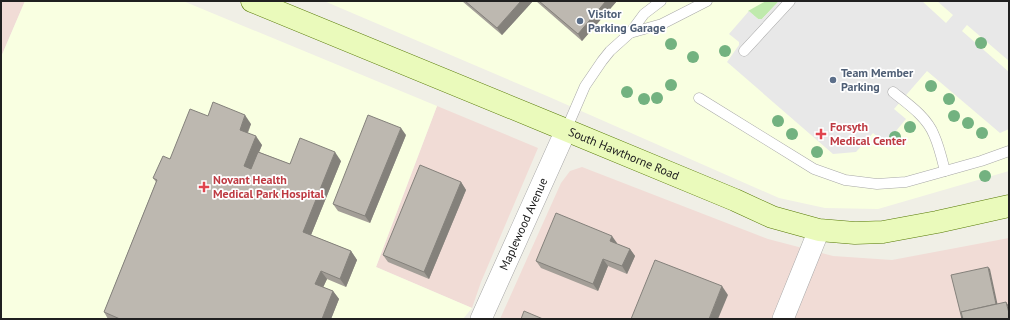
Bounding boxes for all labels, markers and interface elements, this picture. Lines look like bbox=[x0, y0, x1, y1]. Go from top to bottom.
place label: Visitor Parking Garage bbox=[587, 6, 666, 35]
marker: Visitor Parking Garage bbox=[575, 16, 585, 26]
place label: Team Member Parking bbox=[841, 65, 914, 94]
marker: Team Member Parking bbox=[828, 75, 838, 85]
place label: Forsyth Medical Center bbox=[830, 119, 907, 148]
street label: South Hawthorne Road bbox=[566, 124, 682, 183]
marker: Forsyth Medical Center bbox=[815, 128, 827, 140]
place label: Novant Health Medical Park Hospital bbox=[213, 172, 325, 201]
street label: Maplewood Avenue bbox=[496, 175, 551, 273]
marker: Novant Health Medical Park Hospital bbox=[198, 181, 210, 193]

